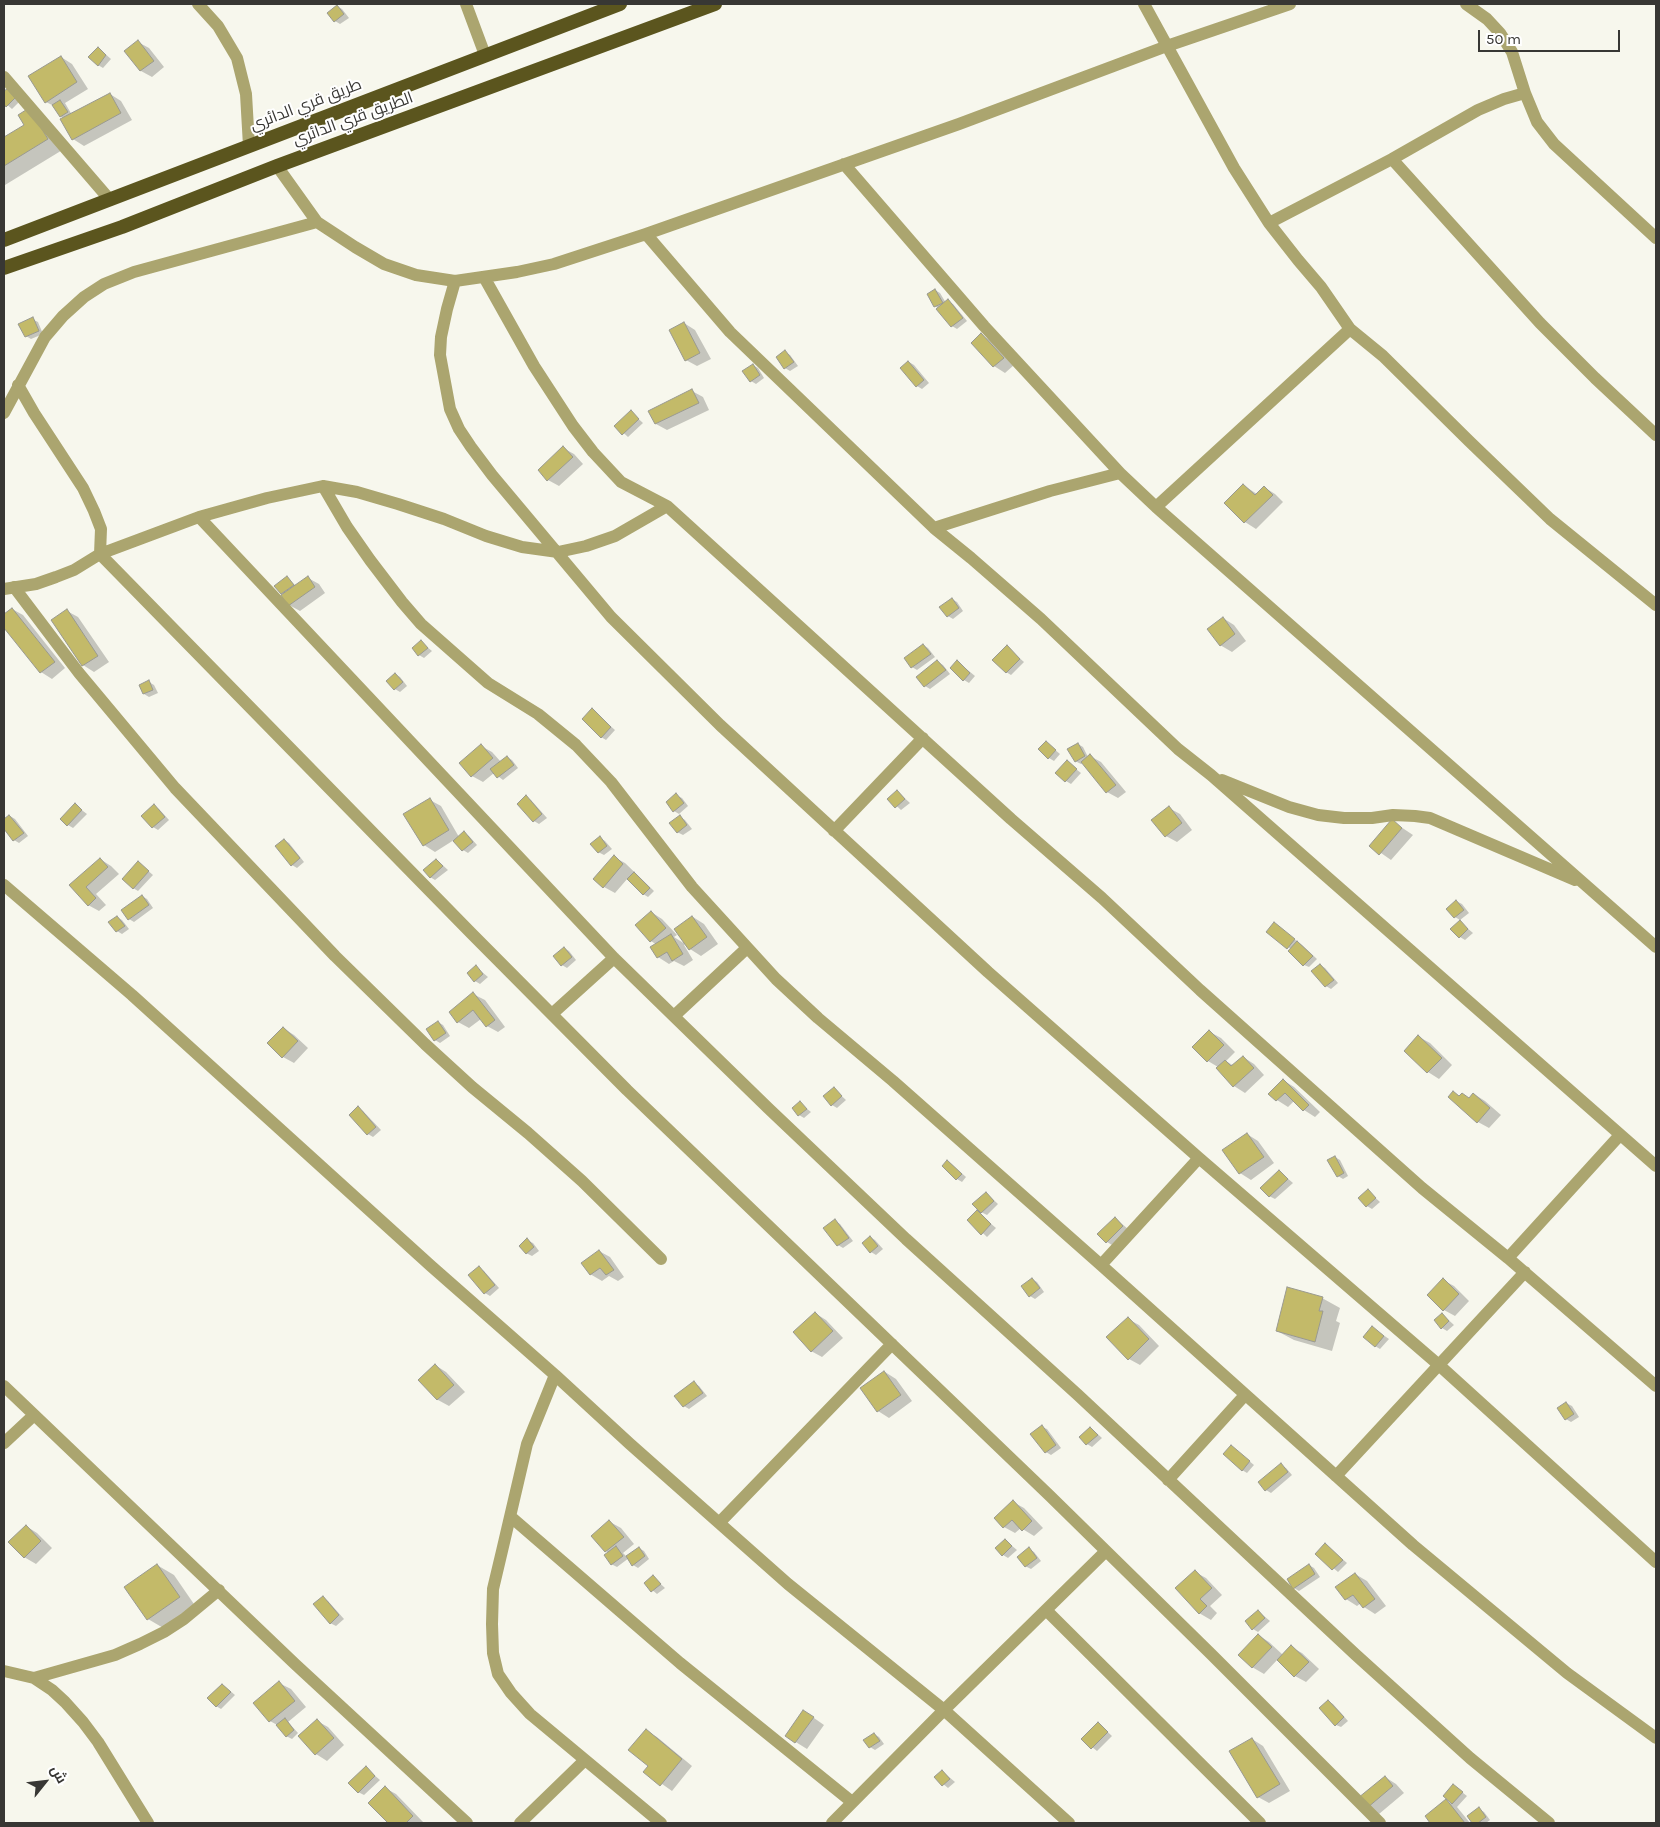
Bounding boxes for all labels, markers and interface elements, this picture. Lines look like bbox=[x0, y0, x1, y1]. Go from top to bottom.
scale bar bbox=[1480, 20, 1622, 52]
text: 50 m bbox=[1486, 30, 1521, 48]
street label: طريق قري الدائري bbox=[247, 75, 365, 135]
street label: الطريق قري الدائري bbox=[290, 88, 416, 150]
north arrow bbox=[20, 1757, 70, 1807]
text: ش bbox=[47, 1763, 70, 1786]

